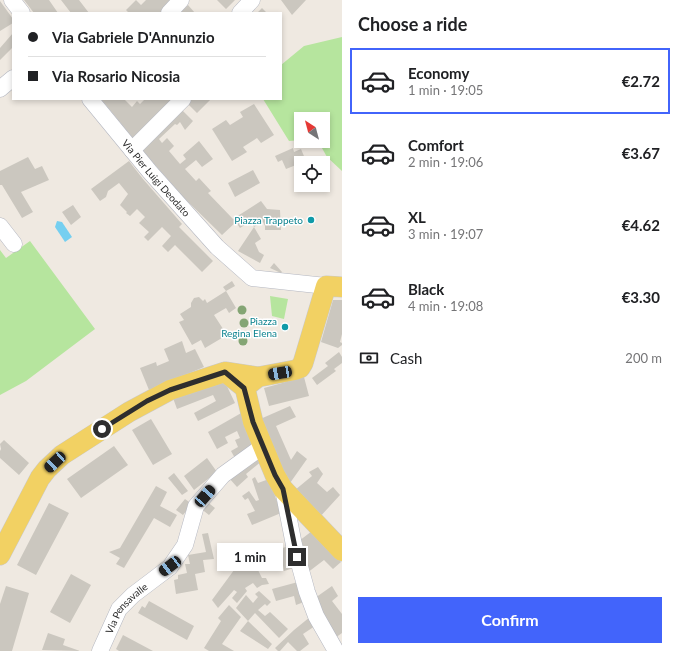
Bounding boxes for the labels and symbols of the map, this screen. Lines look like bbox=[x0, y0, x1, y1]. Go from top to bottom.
north arrow bbox=[294, 112, 330, 148]
street label: Via Pier Luigi Deodato bbox=[120, 137, 193, 219]
place label: Piazza Trappeto bbox=[234, 214, 303, 226]
marker: Piazza Trappeto bbox=[306, 215, 316, 225]
place label: Piazza Regina Elena bbox=[221, 315, 277, 339]
marker: Piazza Regina Elena bbox=[280, 322, 290, 332]
car bbox=[267, 365, 293, 381]
route start bbox=[93, 420, 111, 438]
car bbox=[42, 449, 68, 475]
car bbox=[193, 483, 217, 509]
callout: 1 min bbox=[217, 543, 283, 571]
route end bbox=[288, 548, 306, 566]
car bbox=[157, 554, 183, 578]
street label: Via Pensavalle bbox=[103, 580, 150, 636]

